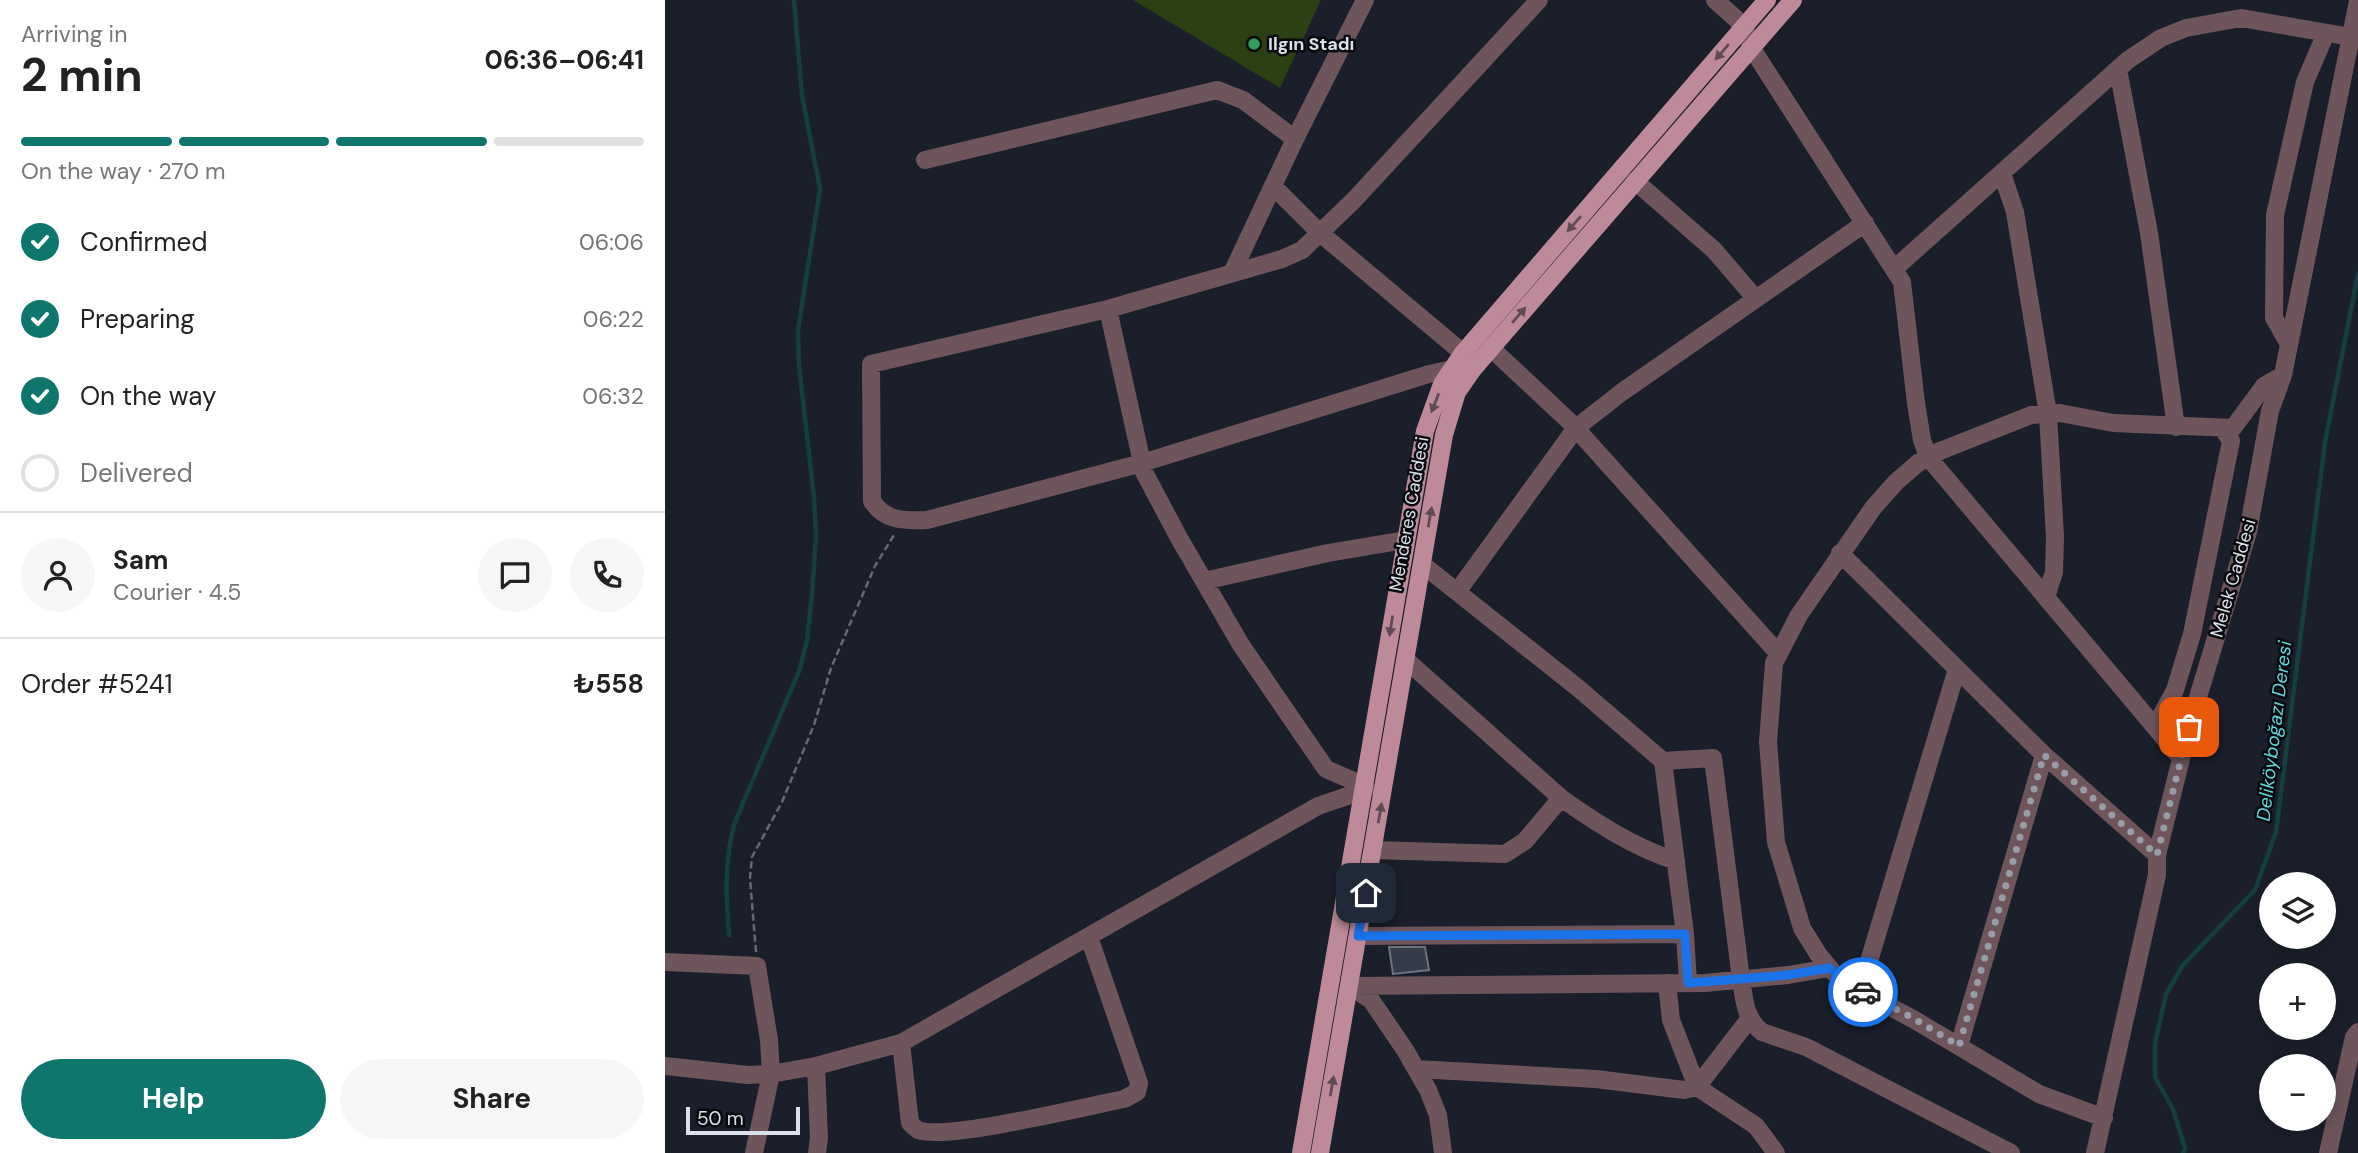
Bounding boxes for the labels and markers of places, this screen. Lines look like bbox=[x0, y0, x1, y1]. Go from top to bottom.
place label: Ilgın Stadı bbox=[1268, 32, 1354, 56]
marker: Ilgın Stadı bbox=[1246, 36, 1262, 52]
pin bbox=[2159, 697, 2219, 757]
pin bbox=[1336, 863, 1396, 923]

